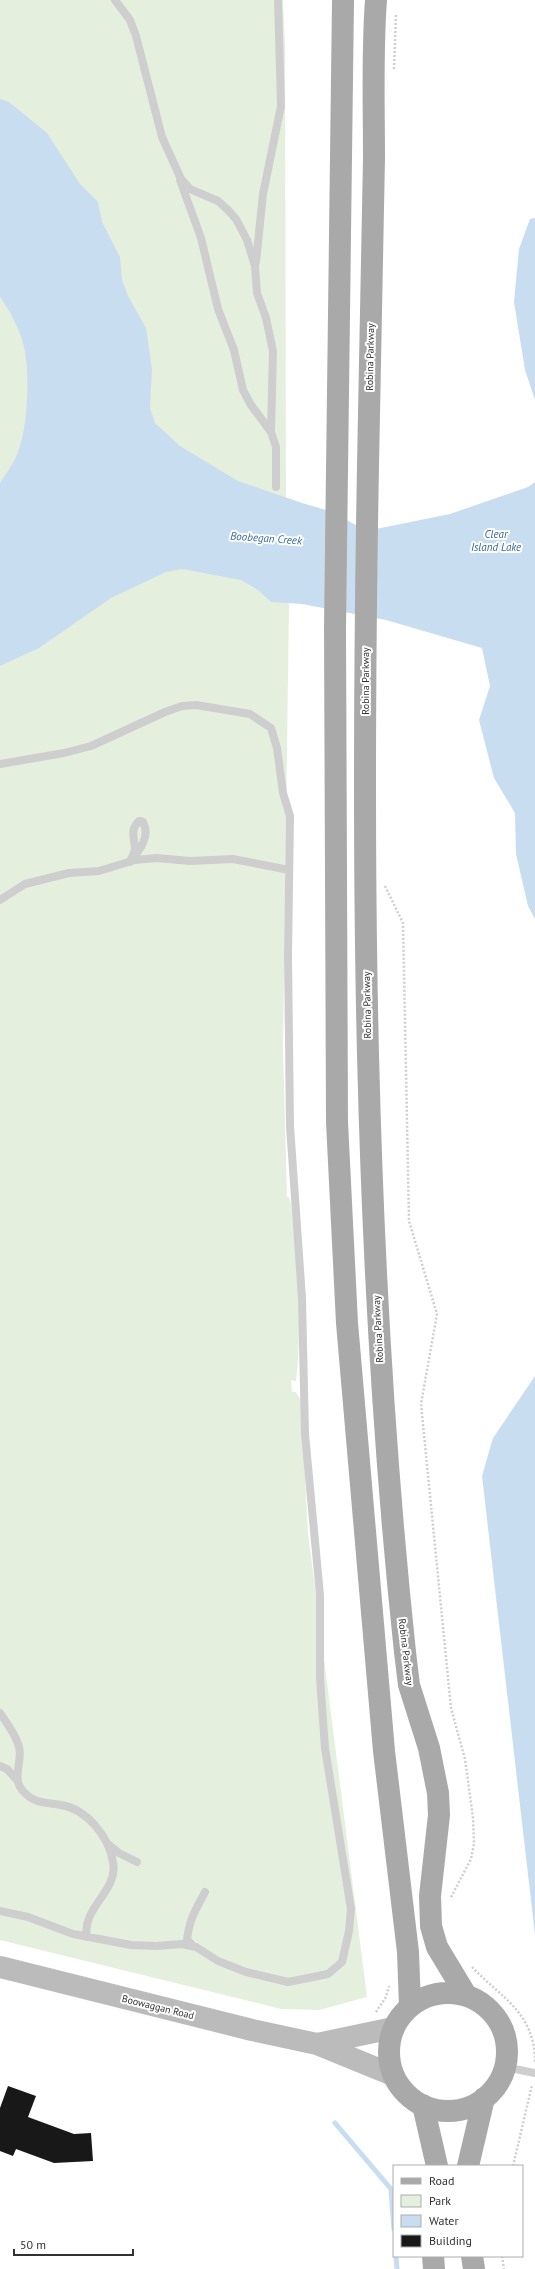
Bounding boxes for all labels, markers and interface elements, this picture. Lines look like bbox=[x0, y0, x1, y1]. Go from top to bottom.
street label: Robina Parkway bbox=[363, 323, 377, 391]
water label: Clear Island Lake bbox=[471, 527, 521, 554]
water label: Boobegan Creek bbox=[230, 529, 303, 548]
street label: Robina Parkway bbox=[359, 647, 372, 715]
street label: Robina Parkway bbox=[360, 971, 374, 1039]
street label: Robina Parkway bbox=[370, 1295, 386, 1363]
street label: Robina Parkway bbox=[395, 1618, 417, 1687]
street label: Boowaggan Road bbox=[121, 1992, 195, 2022]
legend bbox=[393, 2165, 523, 2257]
text: Road bbox=[429, 2173, 454, 2188]
text: Park bbox=[429, 2193, 451, 2208]
text: Water bbox=[429, 2213, 459, 2228]
scale bar bbox=[14, 2231, 133, 2257]
text: Building bbox=[429, 2233, 472, 2248]
text: 50 m bbox=[20, 2237, 46, 2252]

